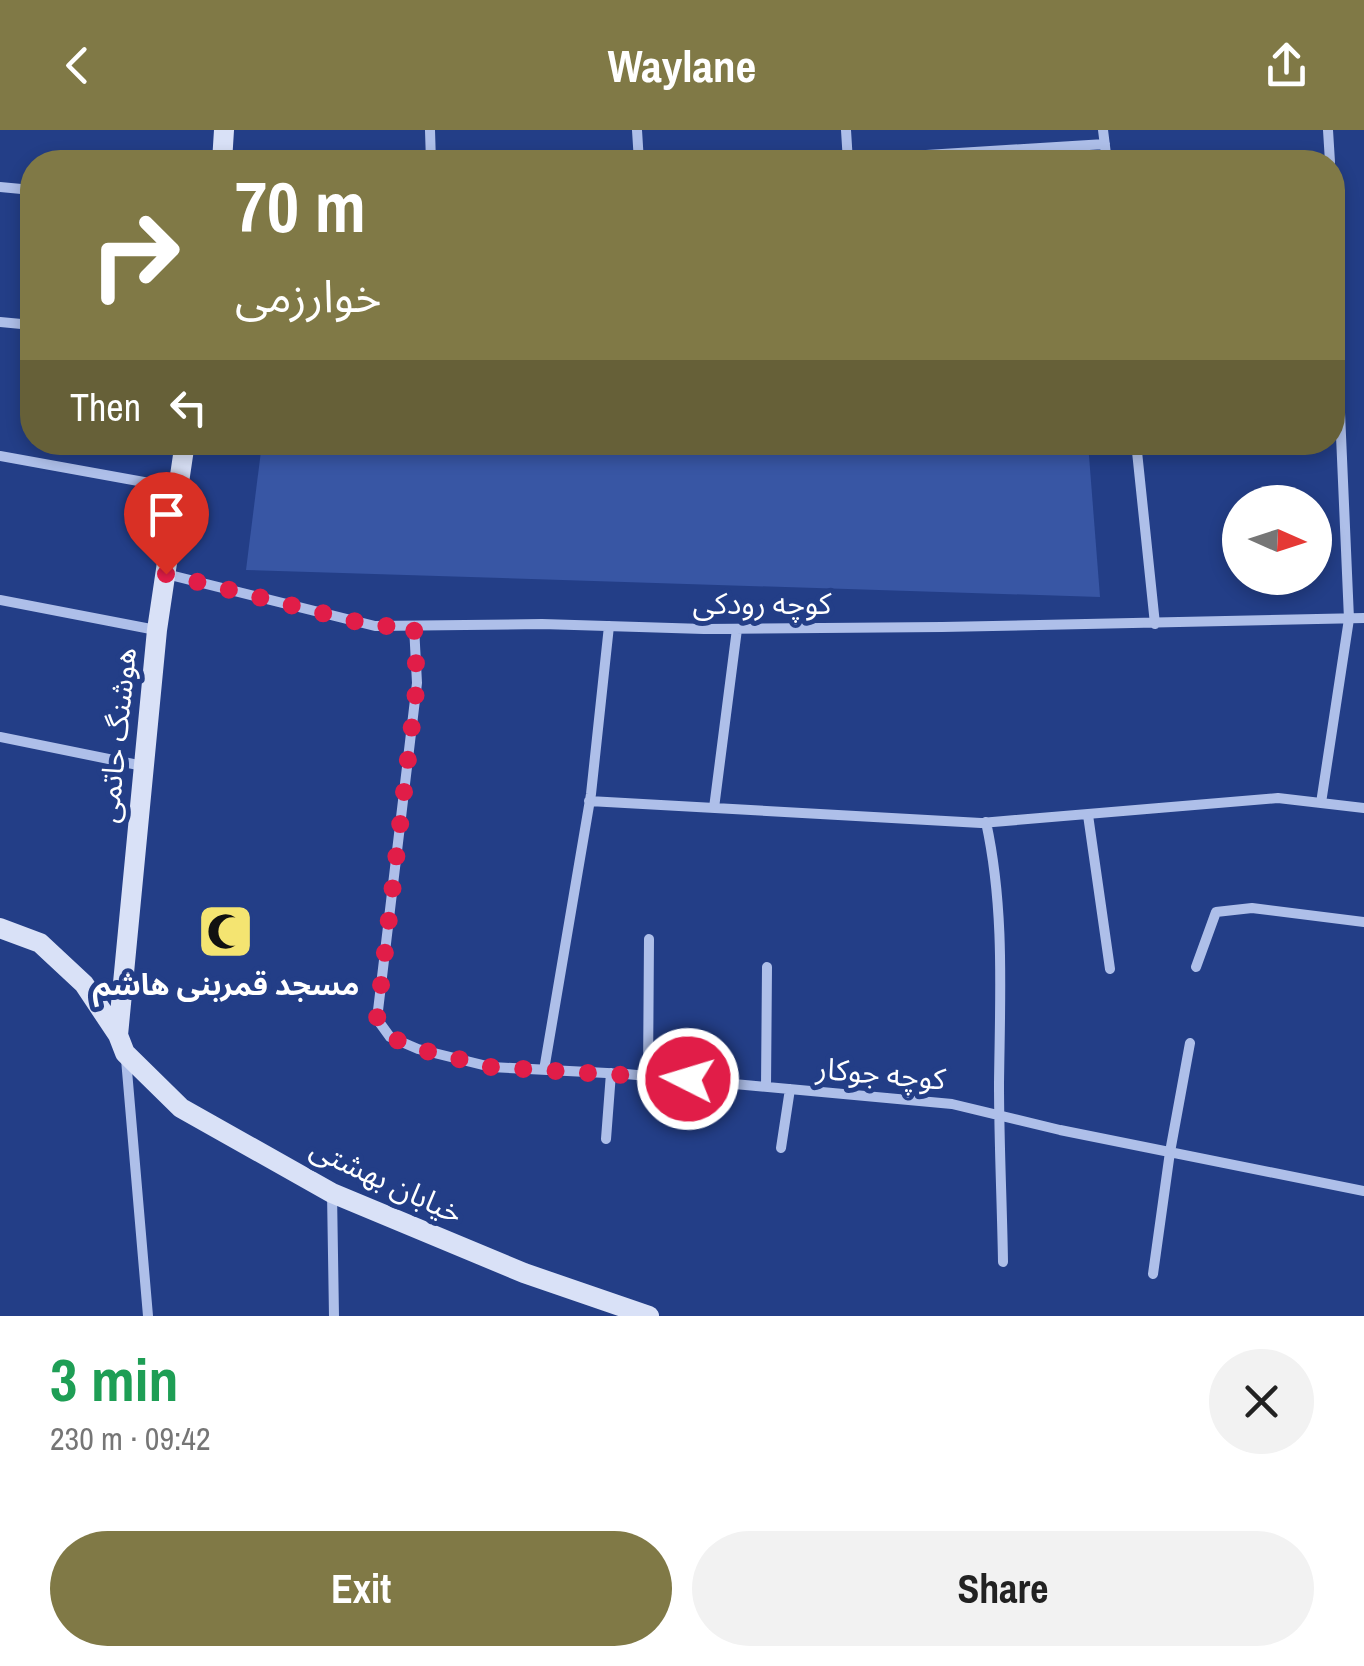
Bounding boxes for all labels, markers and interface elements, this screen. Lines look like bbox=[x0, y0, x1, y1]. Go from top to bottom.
text: Waylane bbox=[608, 35, 756, 96]
icon: back bbox=[50, 38, 105, 93]
icon: share bbox=[1259, 38, 1314, 93]
text: 70 m bbox=[235, 160, 366, 254]
icon: right bbox=[70, 190, 200, 320]
text: خوارزمی bbox=[235, 265, 381, 326]
icon: left bbox=[161, 380, 216, 435]
text: Then bbox=[70, 382, 141, 433]
pin bbox=[124, 472, 209, 575]
north arrow bbox=[1222, 485, 1332, 595]
map controls bbox=[1222, 485, 1332, 595]
icon: arrive bbox=[139, 487, 194, 542]
street label: کوچه رودکی bbox=[693, 583, 832, 623]
street label: هوشنگ حاتمی bbox=[87, 645, 145, 825]
mosque icon: مسجد قمربنی هاشم bbox=[196, 901, 256, 961]
place label: مسجد قمربنی هاشم bbox=[92, 964, 360, 1008]
position arrow bbox=[636, 1027, 740, 1131]
street label: کوچه جوکار bbox=[814, 1047, 948, 1099]
street label: خیابان بهشتی bbox=[304, 1127, 470, 1233]
text: 3 min bbox=[50, 1339, 179, 1420]
button: close bbox=[1209, 1349, 1314, 1454]
text: 230 m · 09:42 bbox=[50, 1417, 210, 1460]
button: Exit bbox=[50, 1531, 672, 1646]
button: Share bbox=[692, 1531, 1314, 1646]

